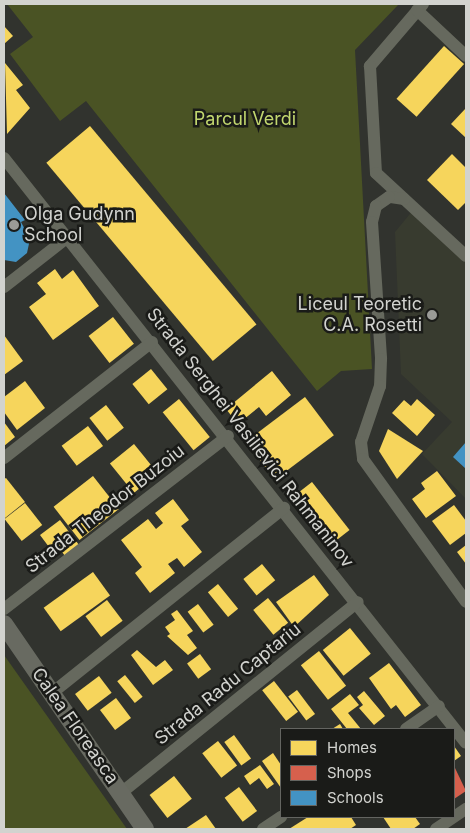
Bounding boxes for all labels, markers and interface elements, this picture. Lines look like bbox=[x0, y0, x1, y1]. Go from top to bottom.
park label: Parcul Verdi bbox=[194, 108, 296, 130]
place label: Olga Gudynn School bbox=[24, 204, 135, 246]
marker: Olga Gudynn School bbox=[8, 219, 20, 231]
place label: Liceul Teoretic C.A. Rosetti bbox=[298, 294, 422, 336]
street label: Strada Serghei Vasilievici Rahmaninov bbox=[142, 304, 358, 572]
marker: Liceul Teoretic C.A. Rosetti bbox=[426, 309, 438, 321]
street label: Strada Theodor Buzoiu bbox=[21, 440, 189, 578]
street label: Strada Radu Captariu bbox=[151, 619, 305, 749]
street label: Calea Floreasca bbox=[27, 664, 123, 788]
legend bbox=[280, 728, 455, 818]
text: Homes bbox=[327, 738, 377, 757]
text: Shops bbox=[327, 763, 372, 782]
text: Schools bbox=[327, 788, 384, 807]

